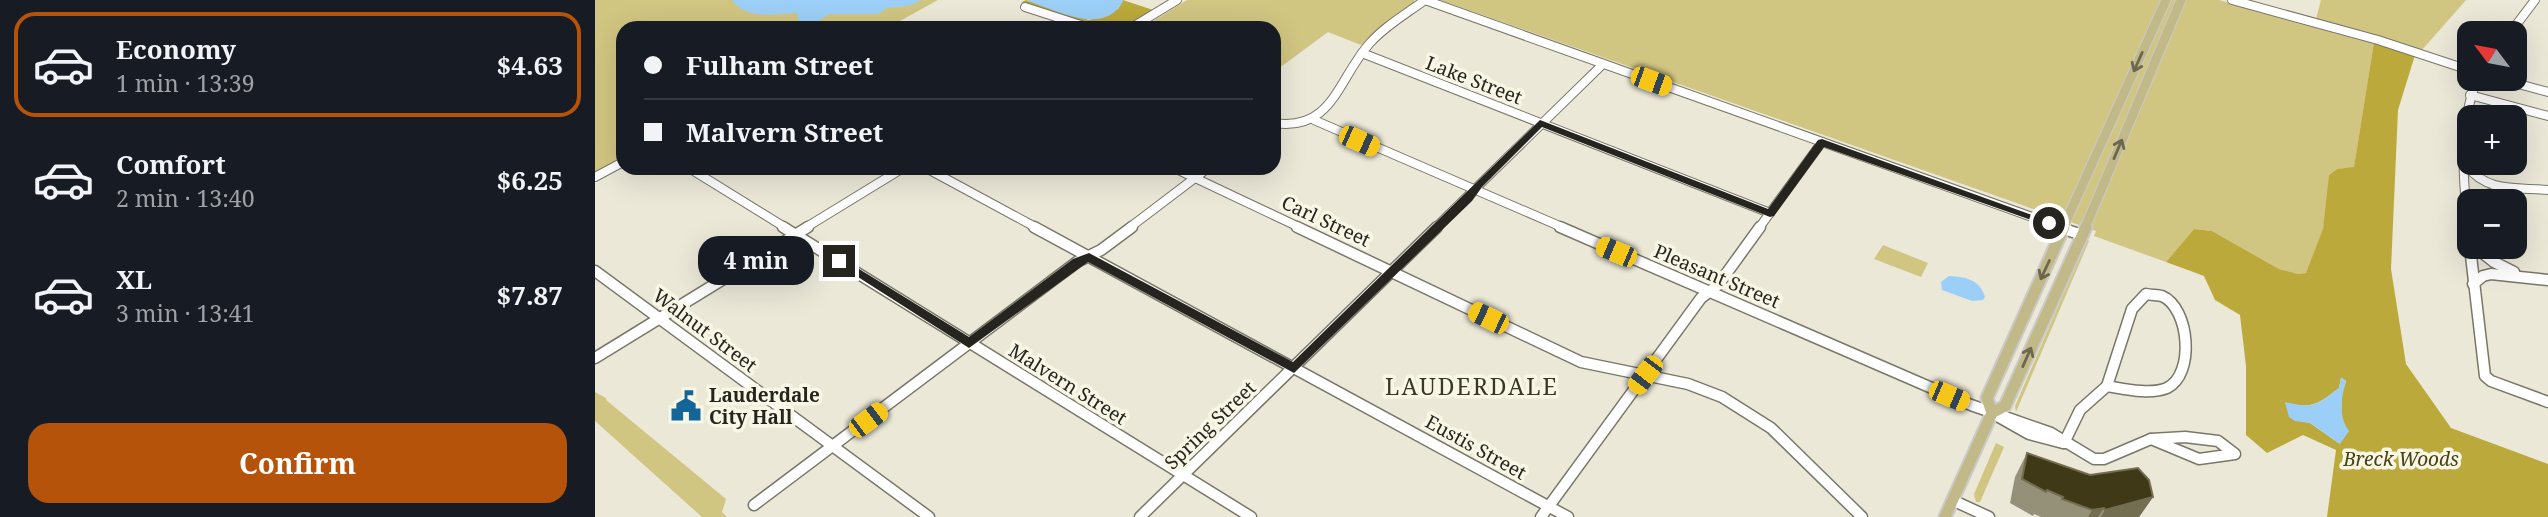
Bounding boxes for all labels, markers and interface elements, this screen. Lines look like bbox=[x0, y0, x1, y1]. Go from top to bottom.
north arrow bbox=[2457, 21, 2527, 91]
map controls bbox=[2457, 21, 2527, 259]
text: Economy bbox=[116, 31, 236, 67]
icon: car bbox=[32, 33, 95, 96]
text: $4.63 bbox=[497, 47, 563, 83]
text: Fulham Street bbox=[686, 47, 873, 83]
street label: Lake Street bbox=[1422, 50, 1526, 110]
one-way arrow bbox=[2131, 51, 2144, 73]
car bbox=[1628, 64, 1675, 98]
text: 1 min · 13:39 bbox=[116, 67, 254, 99]
button: + bbox=[2457, 105, 2527, 175]
text: Malvern Street bbox=[686, 114, 883, 150]
car bbox=[1336, 123, 1383, 159]
one-way arrow bbox=[2112, 139, 2125, 160]
text: Comfort bbox=[116, 146, 226, 182]
icon: car bbox=[32, 148, 95, 211]
text: $6.25 bbox=[497, 162, 563, 198]
text: 2 min · 13:40 bbox=[116, 182, 254, 214]
street label: Carl Street bbox=[1277, 189, 1375, 253]
button: − bbox=[2457, 189, 2527, 259]
route start bbox=[2033, 207, 2065, 239]
car bbox=[1593, 234, 1640, 270]
callout: 4 min bbox=[699, 236, 814, 286]
street label: Pleasant Street bbox=[1650, 238, 1784, 314]
text: 4 min bbox=[723, 244, 789, 276]
route end bbox=[823, 245, 855, 277]
one-way arrow bbox=[2038, 259, 2051, 280]
text: XL bbox=[116, 261, 152, 297]
icon: car bbox=[32, 263, 95, 326]
text: $7.87 bbox=[497, 277, 563, 313]
street label: Walnut Street bbox=[648, 282, 763, 378]
text: 3 min · 13:41 bbox=[116, 297, 254, 329]
car bbox=[1465, 299, 1512, 337]
street label: Malvern Street bbox=[1004, 337, 1132, 431]
one-way arrow bbox=[2021, 347, 2034, 369]
car bbox=[1624, 352, 1667, 398]
district label: LAUDERDALE bbox=[1385, 370, 1559, 402]
street label: Spring Street bbox=[1159, 375, 1261, 475]
car bbox=[1926, 378, 1973, 414]
place label: Lauderdale City Hall bbox=[709, 382, 820, 430]
public building icon: Lauderdale City Hall bbox=[669, 389, 703, 423]
car bbox=[845, 399, 892, 441]
street label: Eustis Street bbox=[1421, 409, 1531, 486]
button: Confirm bbox=[28, 423, 567, 503]
park label: Breck Woods bbox=[2342, 446, 2459, 472]

